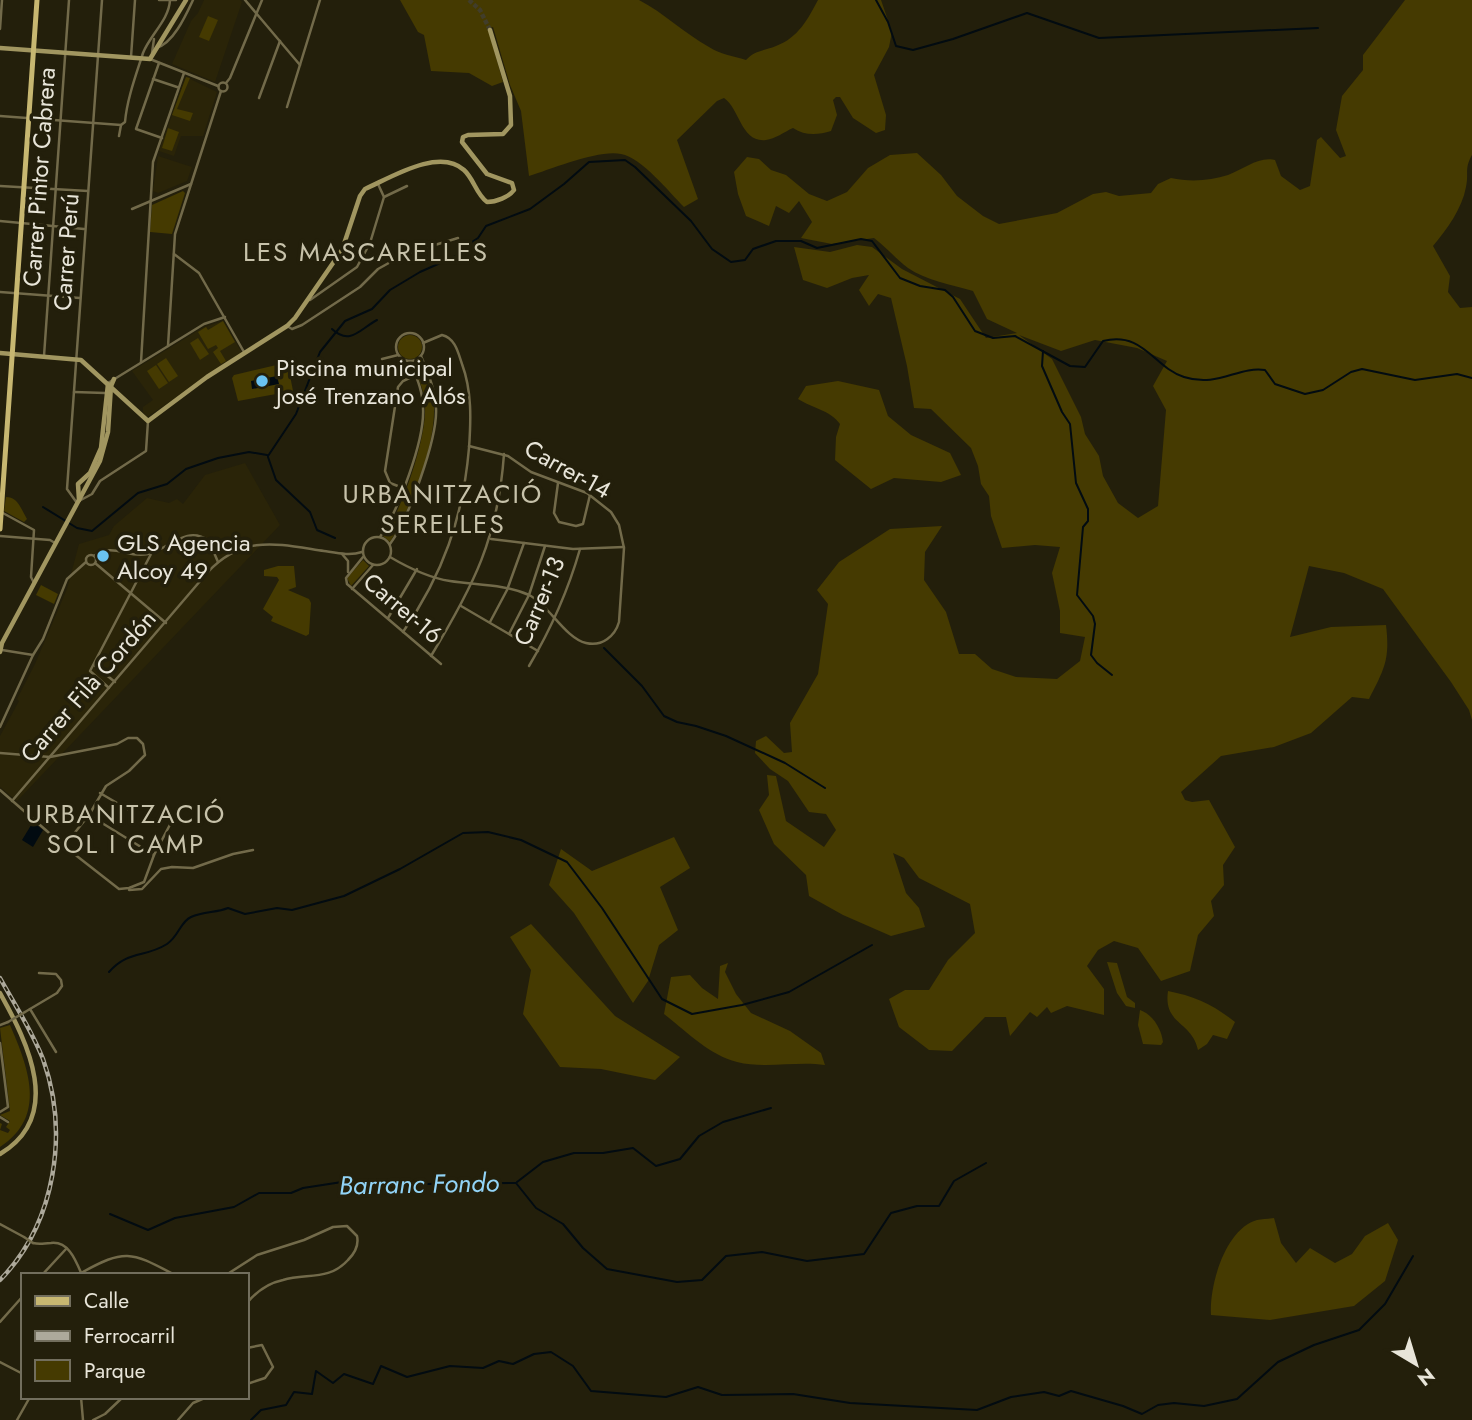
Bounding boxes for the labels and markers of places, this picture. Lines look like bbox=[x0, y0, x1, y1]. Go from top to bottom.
place label: Piscina municipal José Trenzano Alós bbox=[273, 350, 466, 413]
marker: Piscina municipal José Trenzano Alós bbox=[254, 373, 270, 389]
place label: GLS Agencia Alcoy 49 bbox=[117, 525, 251, 588]
marker: GLS Agencia Alcoy 49 bbox=[95, 548, 111, 564]

